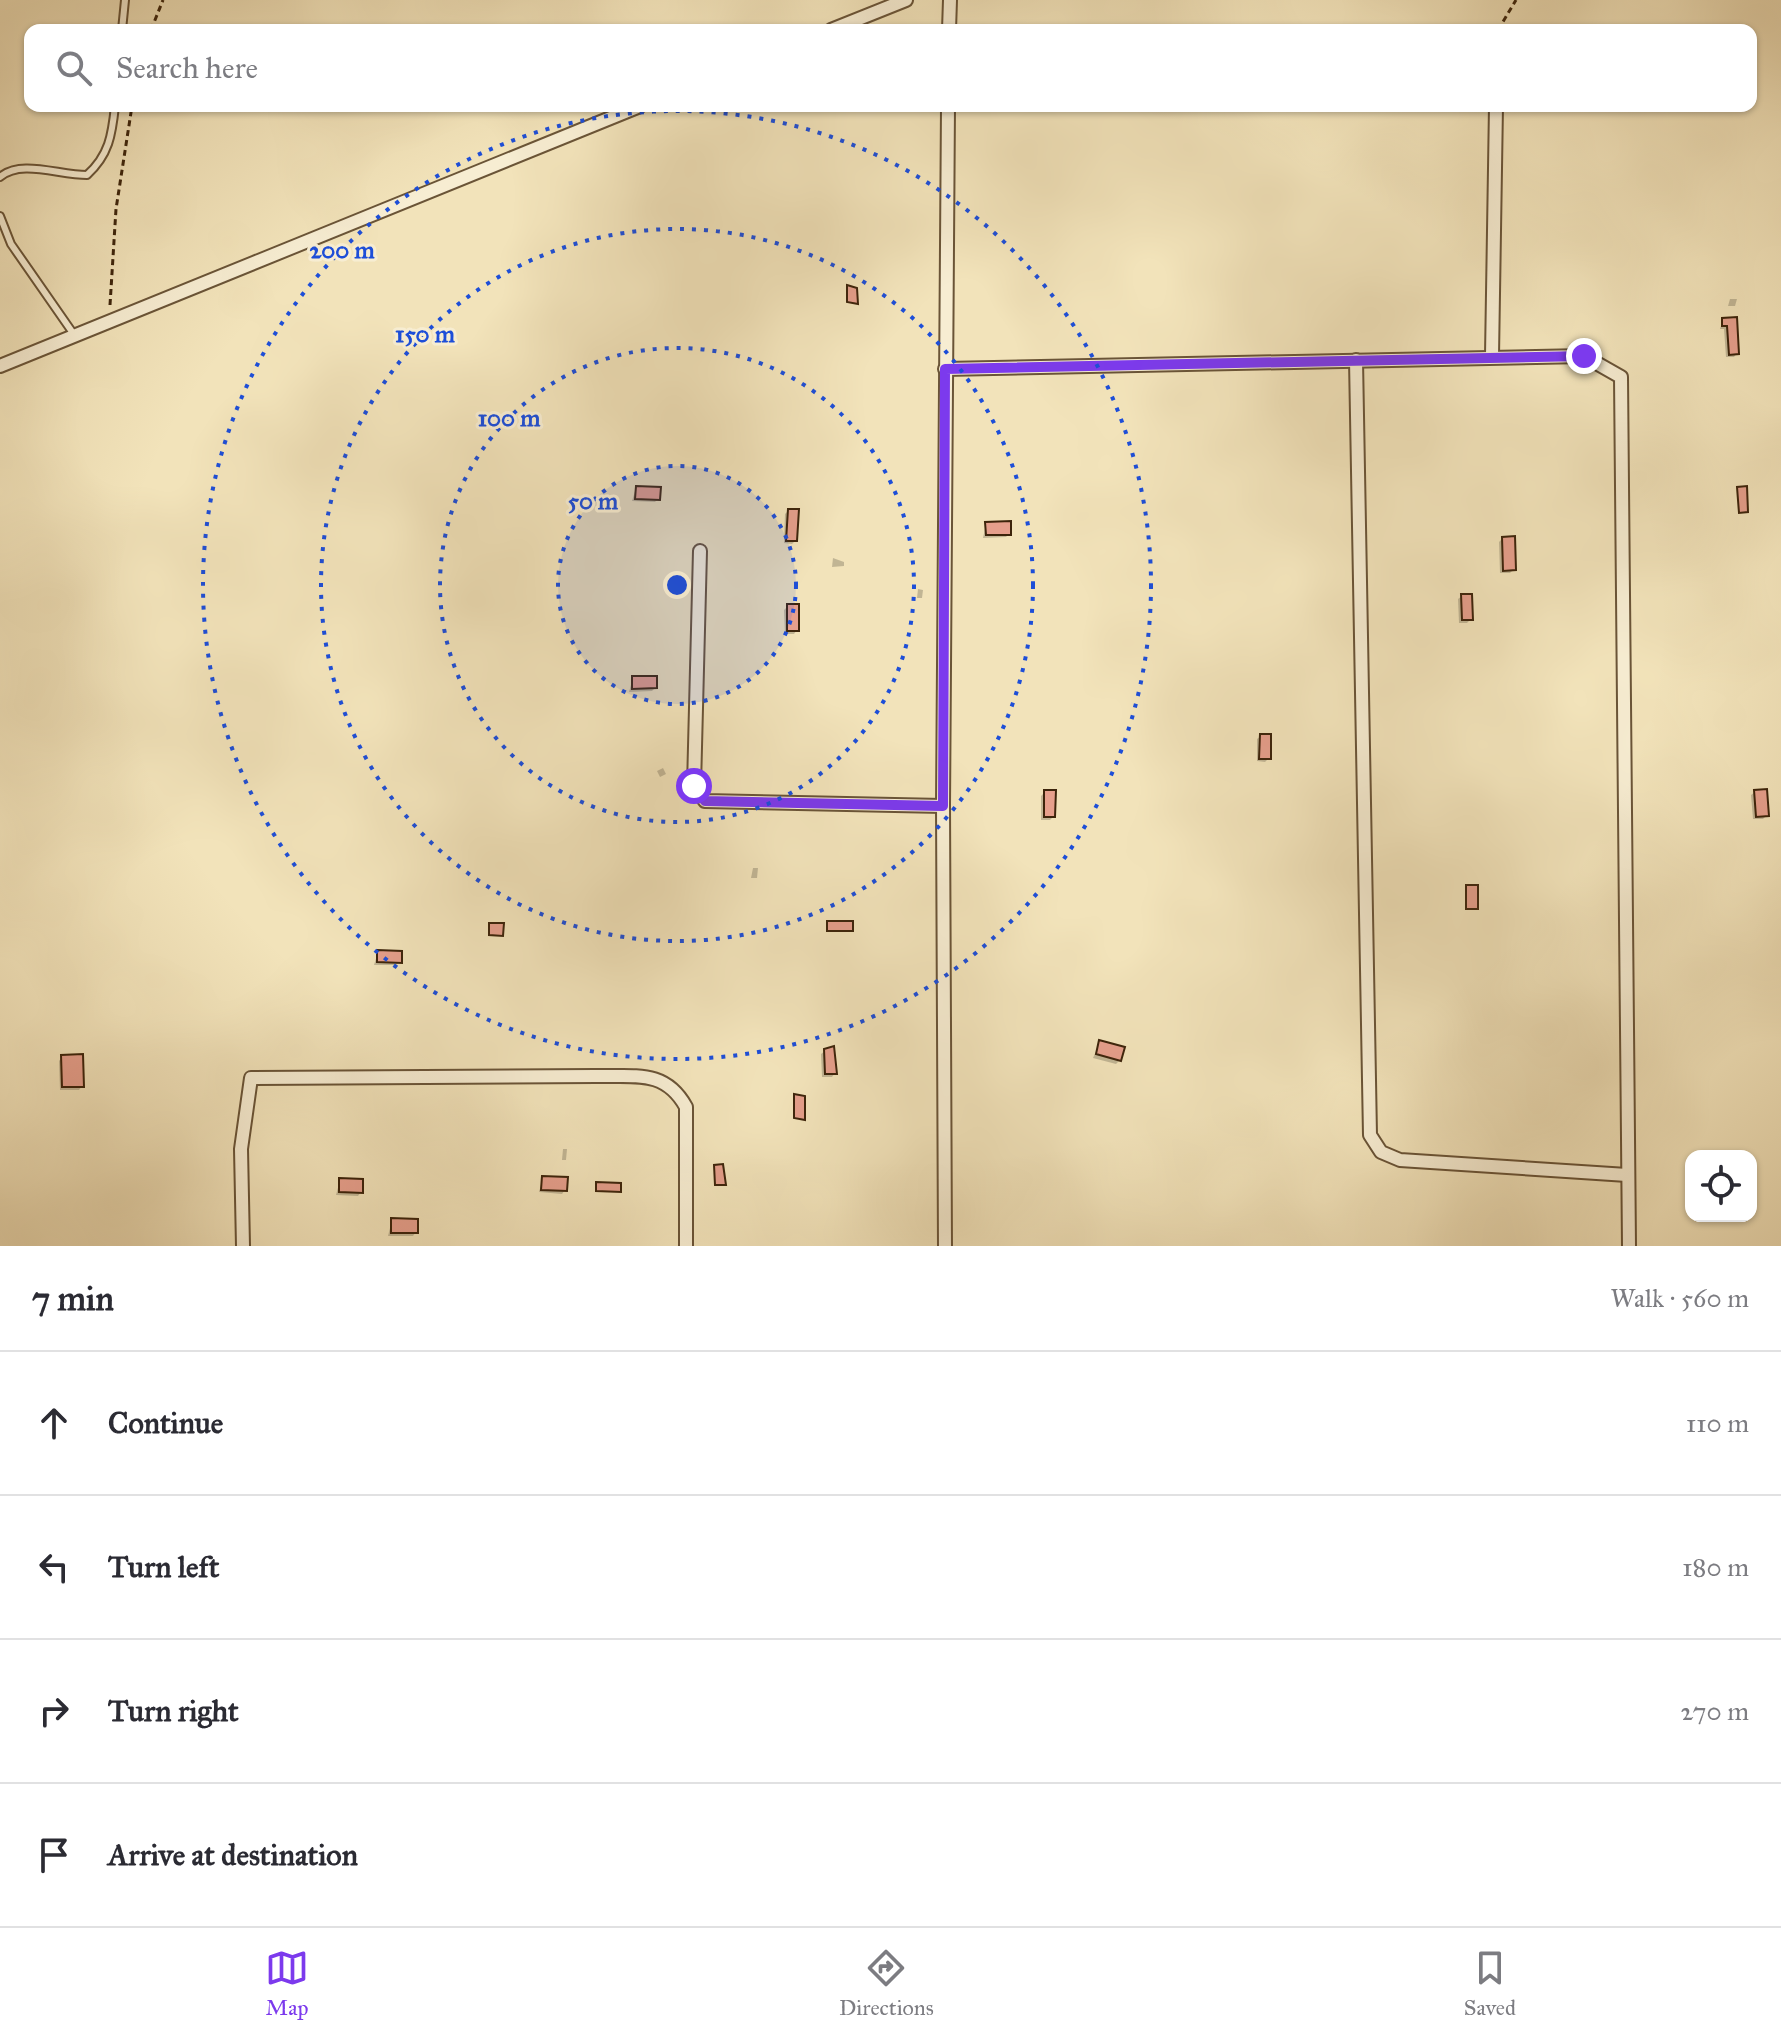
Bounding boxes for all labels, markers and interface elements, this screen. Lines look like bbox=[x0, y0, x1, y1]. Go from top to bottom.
search box bbox=[24, 24, 1757, 112]
icon: search bbox=[52, 46, 96, 90]
text: Search here bbox=[116, 50, 258, 86]
text: 200 m bbox=[309, 235, 375, 265]
text: 150 m bbox=[395, 319, 456, 349]
route end bbox=[1566, 338, 1602, 374]
text: 100 m bbox=[478, 403, 541, 433]
text: 50 m bbox=[568, 486, 619, 516]
centre of rings bbox=[663, 571, 691, 599]
route start bbox=[676, 768, 712, 804]
map controls bbox=[1685, 1150, 1757, 1222]
button: locate bbox=[1685, 1150, 1757, 1222]
text: 7 min bbox=[32, 1278, 114, 1319]
text: Walk · 560 m bbox=[1611, 1282, 1749, 1314]
icon: ahead bbox=[32, 1401, 76, 1445]
text: Continue bbox=[108, 1405, 223, 1441]
text: 110 m bbox=[1686, 1407, 1749, 1439]
icon: left bbox=[32, 1545, 76, 1589]
text: Turn left bbox=[108, 1549, 219, 1585]
text: 180 m bbox=[1682, 1551, 1749, 1583]
icon: right bbox=[32, 1689, 76, 1733]
text: Turn right bbox=[108, 1693, 239, 1729]
text: 270 m bbox=[1680, 1695, 1749, 1727]
icon: arrive bbox=[32, 1833, 76, 1877]
text: Arrive at destination bbox=[108, 1837, 358, 1873]
tab: Map bbox=[265, 1946, 309, 2021]
tab: Directions bbox=[839, 1946, 934, 2021]
tab: Saved bbox=[1464, 1946, 1516, 2021]

